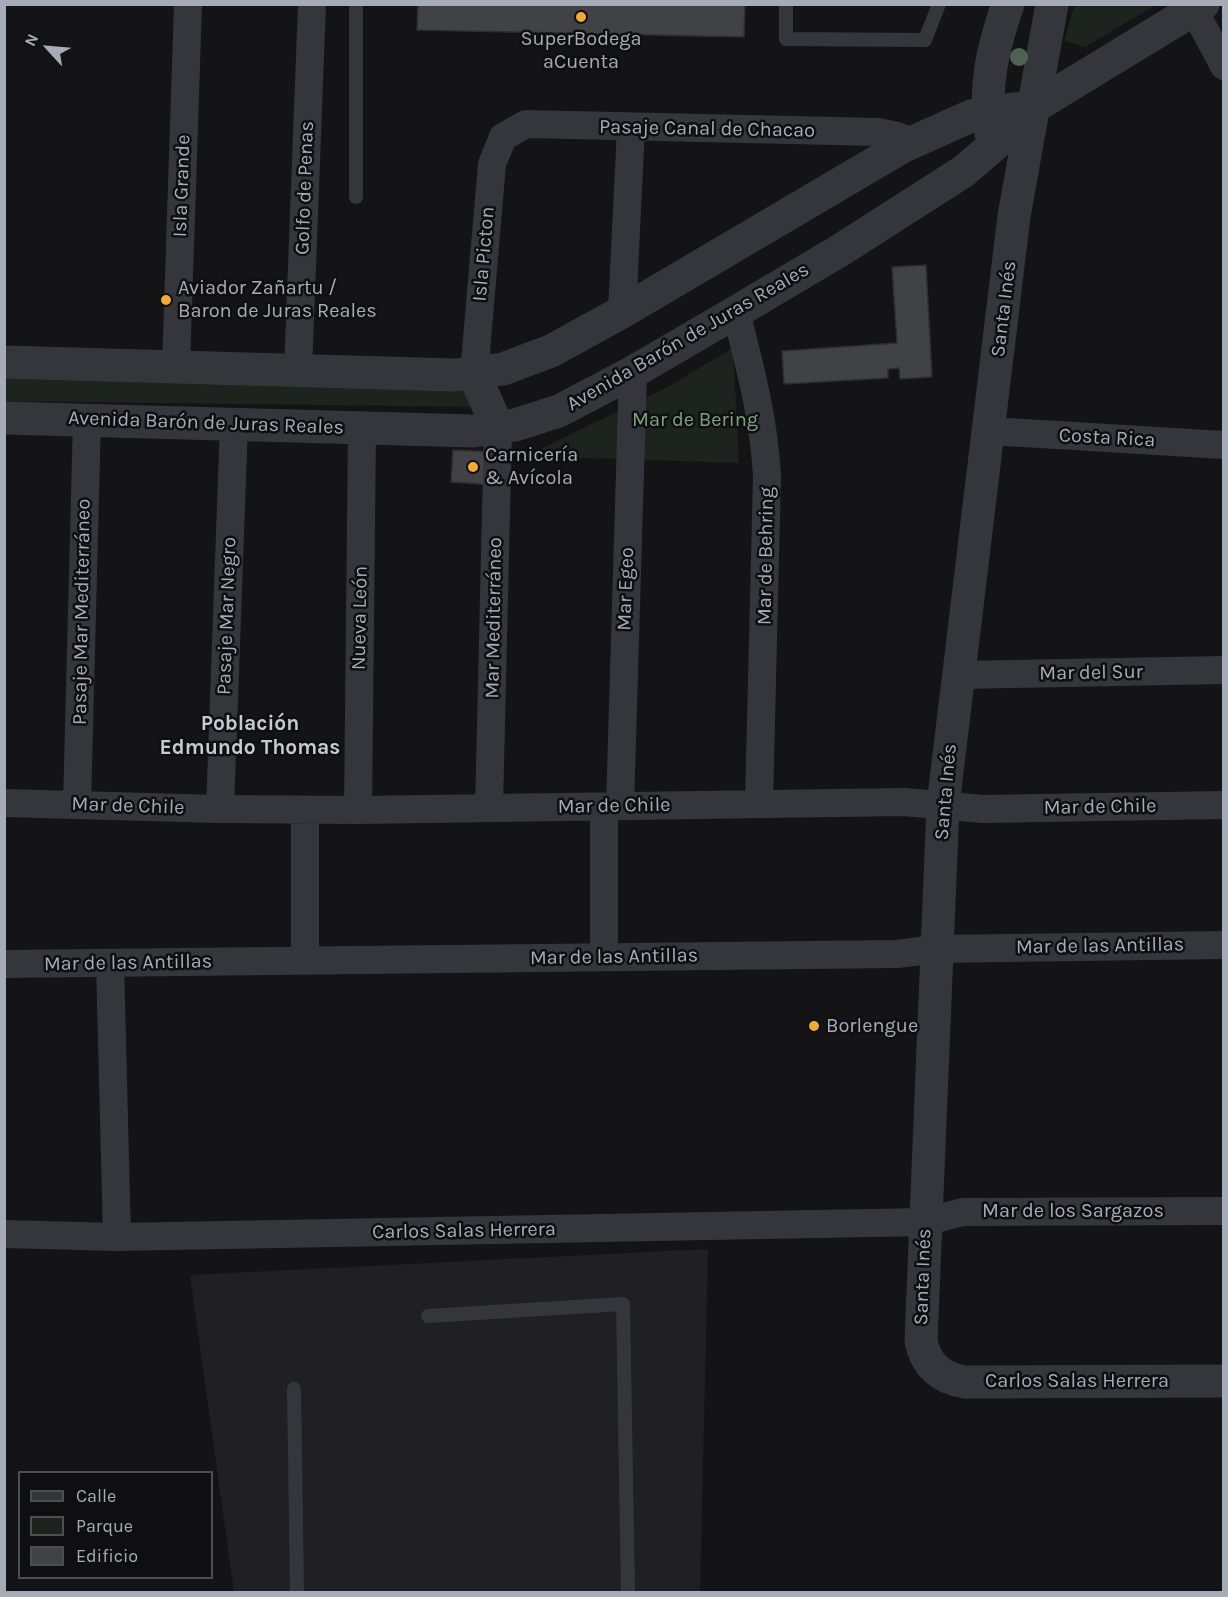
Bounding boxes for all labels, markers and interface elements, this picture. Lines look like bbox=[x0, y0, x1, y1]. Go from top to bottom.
marker: SuperBodega aCuenta bbox=[574, 10, 588, 24]
north arrow bbox=[18, 18, 78, 78]
place label: SuperBodega aCuenta bbox=[520, 27, 642, 74]
text: N bbox=[20, 31, 42, 49]
street label: Pasaje Canal de Chacao bbox=[599, 115, 815, 143]
street label: Golfo de Penas bbox=[291, 121, 319, 255]
street label: Isla Grande bbox=[168, 134, 196, 238]
street label: Isla Picton bbox=[468, 205, 500, 303]
street label: Avenida Barón de Juras Reales bbox=[563, 258, 813, 416]
street label: Santa Inés bbox=[986, 259, 1022, 359]
place label: Aviador Zañartu / Baron de Juras Reales bbox=[178, 276, 377, 323]
marker: Aviador Zañartu / Baron de Juras Reales bbox=[159, 293, 173, 307]
street label: Avenida Barón de Juras Reales bbox=[68, 406, 344, 440]
park label: Mar de Bering bbox=[632, 408, 758, 432]
street label: Costa Rica bbox=[1058, 423, 1156, 453]
place label: Carnicería & Avícola bbox=[485, 443, 578, 490]
marker: Carnicería & Avícola bbox=[466, 460, 480, 474]
street label: Mar de Behring bbox=[753, 487, 779, 625]
street label: Pasaje Mar Mediterráneo bbox=[68, 499, 96, 725]
street label: Pasaje Mar Negro bbox=[212, 537, 242, 695]
street label: Mar Mediterráneo bbox=[481, 537, 507, 699]
street label: Mar Egeo bbox=[613, 547, 639, 631]
street label: Nueva León bbox=[347, 566, 373, 670]
street label: Mar del Sur bbox=[1039, 660, 1143, 686]
district label: Población Edmundo Thomas bbox=[160, 711, 340, 761]
street label: Santa Inés bbox=[930, 743, 962, 841]
street label: Mar de Chile bbox=[71, 792, 185, 820]
street label: Mar de Chile bbox=[557, 793, 671, 819]
street label: Mar de Chile bbox=[1043, 794, 1157, 820]
street label: Mar de las Antillas bbox=[1016, 933, 1184, 959]
street label: Mar de las Antillas bbox=[530, 944, 698, 970]
street label: Mar de las Antillas bbox=[44, 950, 212, 976]
place label: Borlengue bbox=[826, 1014, 918, 1038]
marker: Borlengue bbox=[807, 1019, 821, 1033]
street label: Mar de los Sargazos bbox=[982, 1199, 1164, 1223]
street label: Carlos Salas Herrera bbox=[372, 1217, 556, 1245]
street label: Santa Inés bbox=[909, 1228, 937, 1326]
street label: Carlos Salas Herrera bbox=[985, 1369, 1169, 1393]
legend bbox=[18, 1471, 213, 1579]
text: Calle bbox=[76, 1485, 116, 1507]
text: Parque bbox=[76, 1515, 133, 1537]
text: Edificio bbox=[76, 1545, 138, 1567]

